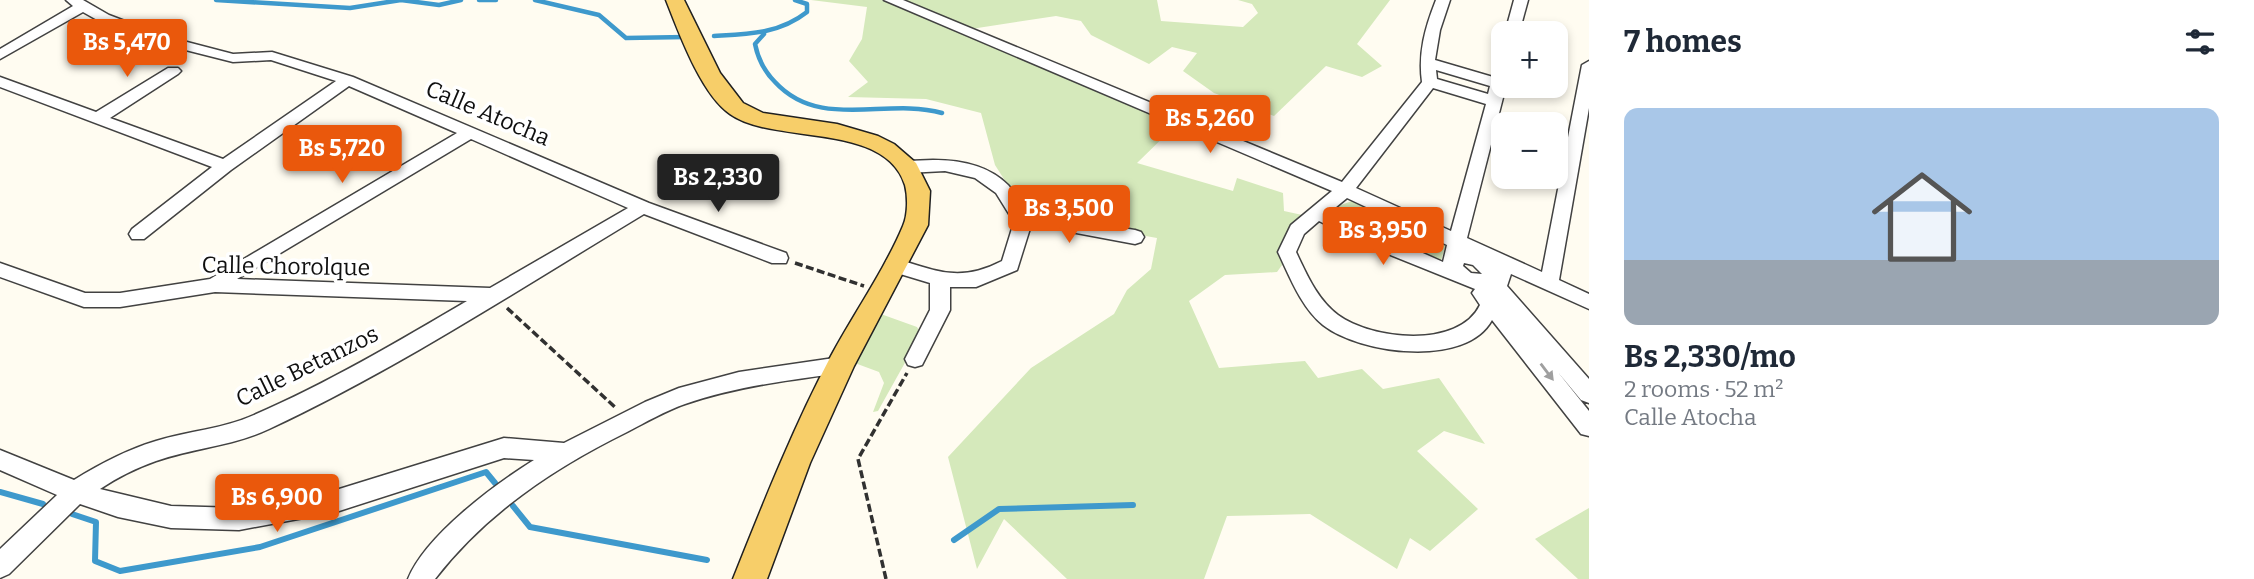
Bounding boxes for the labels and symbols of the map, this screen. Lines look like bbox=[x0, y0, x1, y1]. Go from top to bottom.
pin: Bs 5,470 bbox=[55, 20, 199, 79]
street label: Calle Atocha bbox=[422, 74, 555, 152]
pin: Bs 5,260 bbox=[1138, 96, 1282, 155]
pin: Bs 5,720 bbox=[270, 125, 414, 185]
pin: Bs 2,330 bbox=[646, 154, 790, 214]
pin: Bs 3,500 bbox=[997, 186, 1141, 245]
pin: Bs 3,950 bbox=[1311, 208, 1455, 267]
street label: Calle Chorolque bbox=[201, 251, 371, 281]
street label: Calle Betanzos bbox=[231, 319, 383, 413]
one-way arrow bbox=[1539, 363, 1553, 381]
pin: Bs 6,900 bbox=[205, 475, 349, 534]

